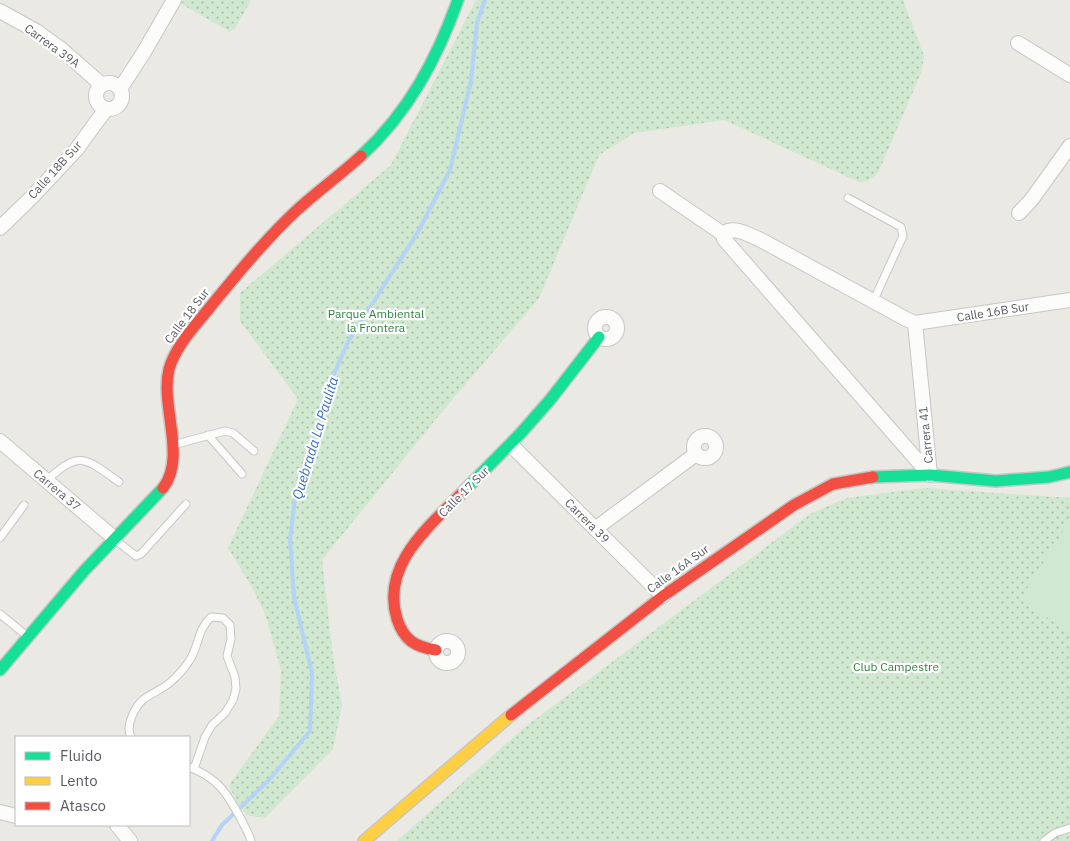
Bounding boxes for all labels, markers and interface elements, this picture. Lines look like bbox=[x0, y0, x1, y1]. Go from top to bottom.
street label: Carrera 39A bbox=[22, 20, 83, 71]
street label: Calle 18B Sur bbox=[25, 137, 85, 202]
street label: Calle 18 Sur bbox=[161, 285, 213, 346]
street label: Calle 16B Sur bbox=[956, 298, 1031, 325]
park label: Parque Ambiental la Frontera bbox=[328, 306, 424, 335]
water label: Quebrada La Paulita bbox=[288, 374, 342, 502]
street label: Carrera 41 bbox=[915, 406, 936, 464]
street label: Calle 17 Sur bbox=[435, 463, 492, 520]
street label: Carrera 37 bbox=[31, 465, 84, 514]
street label: Carrera 39 bbox=[562, 495, 613, 546]
street label: Calle 16A Sur bbox=[644, 541, 712, 596]
park label: Club Campestre bbox=[853, 659, 939, 674]
legend bbox=[15, 736, 190, 826]
text: Fluido bbox=[60, 746, 102, 765]
text: Lento bbox=[60, 771, 98, 790]
text: Atasco bbox=[60, 796, 106, 815]

